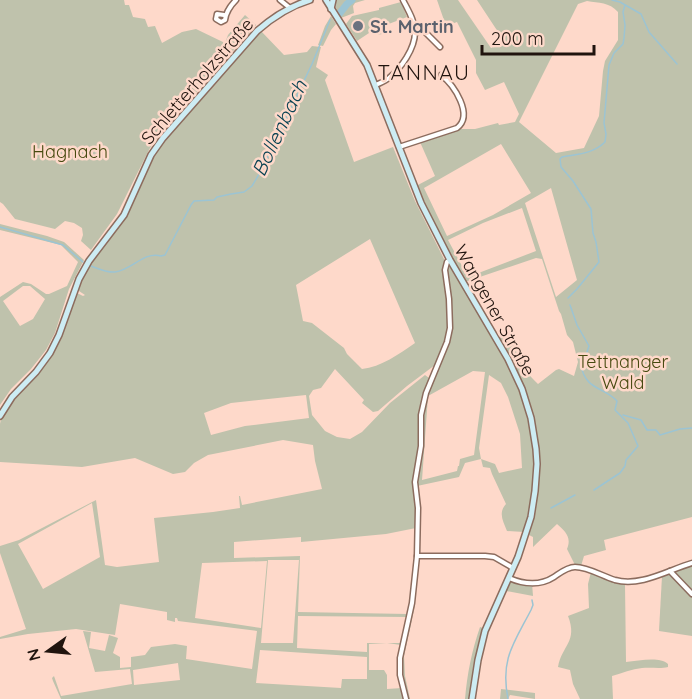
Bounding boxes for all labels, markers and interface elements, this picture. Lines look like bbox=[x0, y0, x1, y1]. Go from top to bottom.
street label: Schletterholzstraße bbox=[136, 13, 258, 149]
place label: St. Martin bbox=[370, 15, 454, 38]
scale bar bbox=[482, 18, 594, 56]
marker: St. Martin bbox=[351, 19, 365, 33]
text: 200 m bbox=[491, 27, 544, 50]
district label: TANNAU bbox=[377, 59, 471, 85]
water label: Bollenbach bbox=[246, 76, 312, 180]
park label: Hagnach bbox=[32, 140, 108, 163]
street label: Wangener Straße bbox=[449, 240, 541, 380]
park label: Tettnanger Wald bbox=[578, 350, 668, 394]
north arrow bbox=[18, 621, 78, 681]
text: N bbox=[22, 647, 45, 663]

